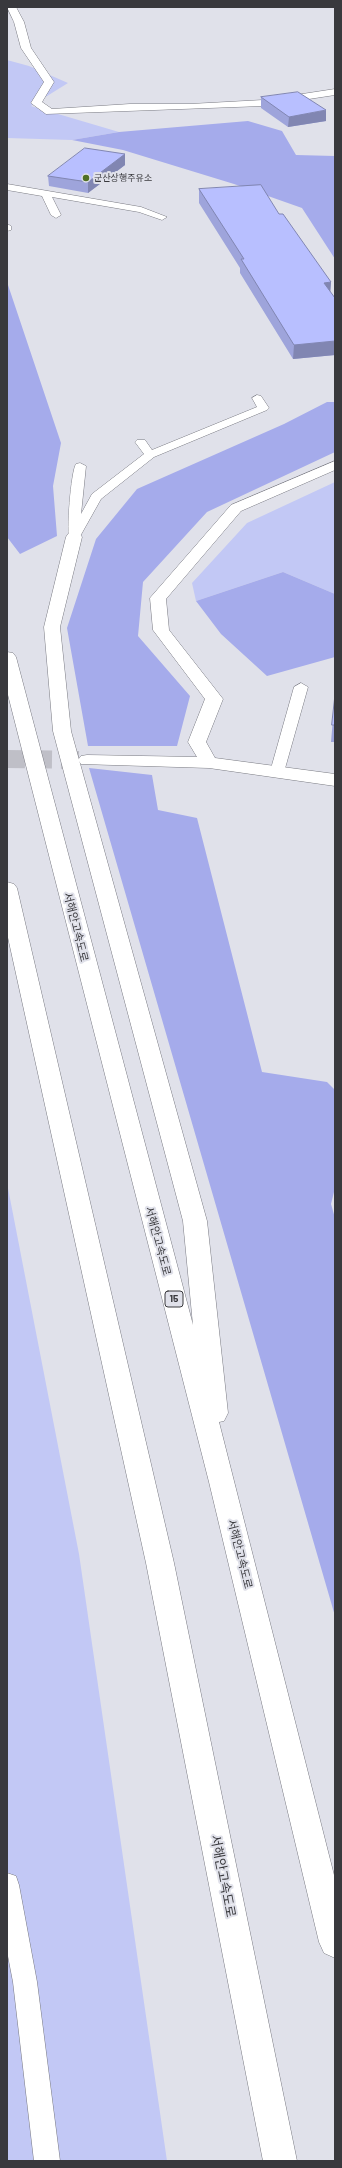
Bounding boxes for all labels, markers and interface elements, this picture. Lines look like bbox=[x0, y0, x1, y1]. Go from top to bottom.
marker: 군산상행주유소 bbox=[81, 173, 91, 183]
place label: 군산상행주유소 bbox=[94, 173, 152, 183]
street label: 서해안고속도로 bbox=[61, 891, 91, 963]
street label: 서해안고속도로 bbox=[142, 1205, 174, 1277]
road number: 15 bbox=[165, 1291, 183, 1307]
street label: 서해안고속도로 bbox=[225, 1518, 255, 1590]
street label: 서해안고속도로 bbox=[207, 1833, 239, 1919]

